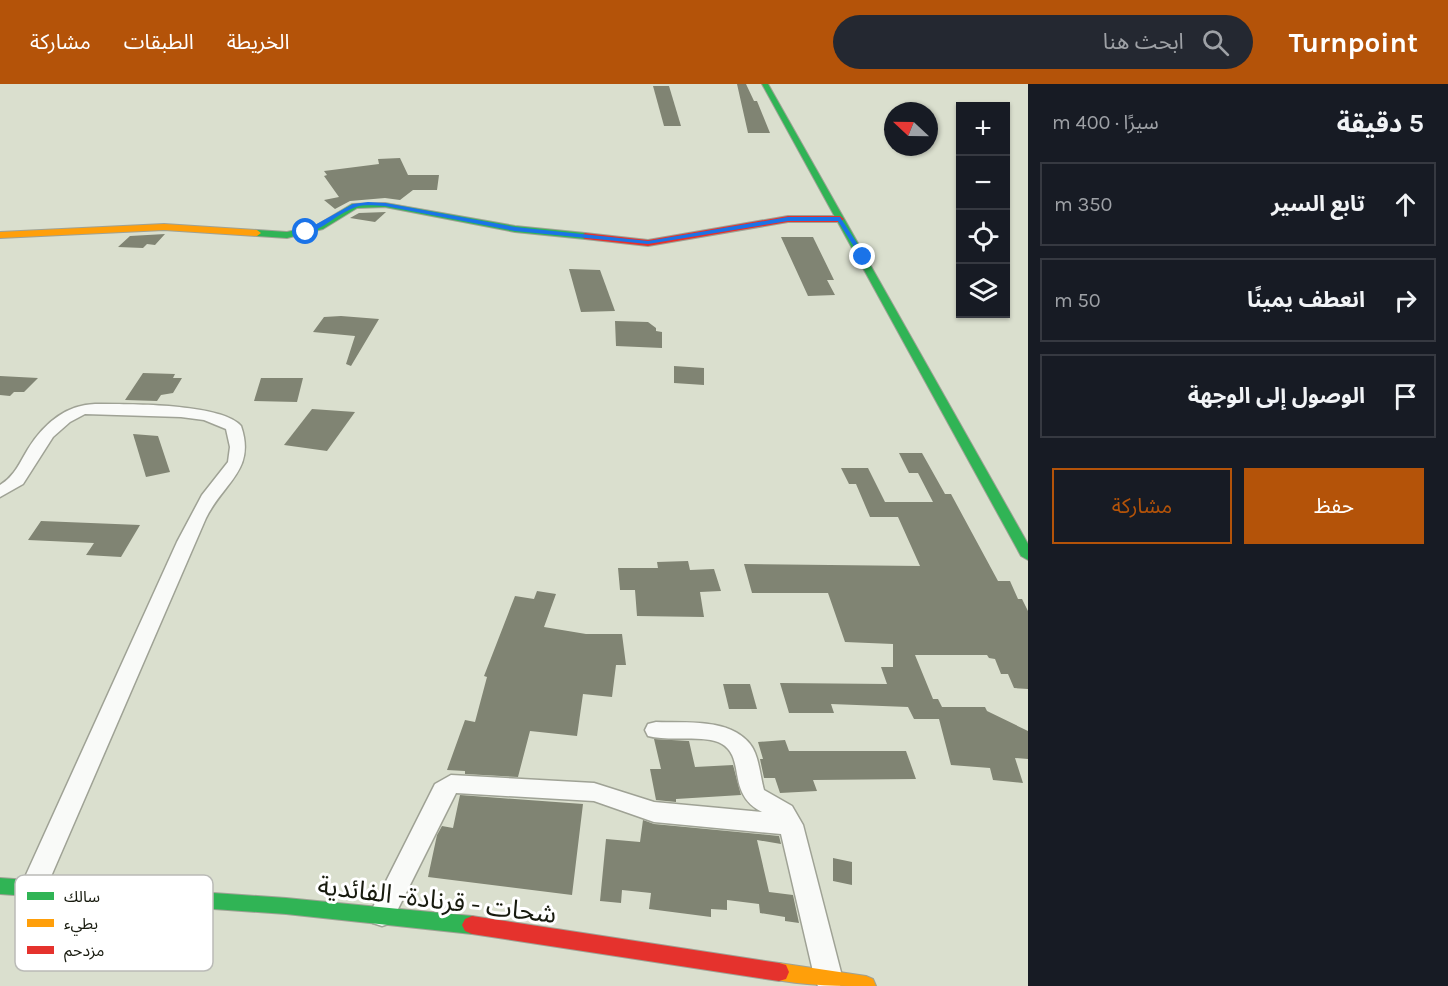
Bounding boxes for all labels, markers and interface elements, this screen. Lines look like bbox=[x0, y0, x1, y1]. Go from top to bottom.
search box bbox=[833, 15, 1253, 69]
icon: search bbox=[1199, 26, 1232, 59]
text: Turnpoint bbox=[1289, 26, 1418, 59]
text: ابحث هنا bbox=[1103, 29, 1184, 55]
text: مشاركة bbox=[30, 30, 91, 54]
text: الطبقات bbox=[124, 30, 194, 54]
text: الخريطة bbox=[227, 30, 290, 54]
north arrow bbox=[884, 102, 938, 156]
map controls bbox=[956, 102, 1010, 318]
button: + bbox=[956, 102, 1010, 156]
text: 5 دقيقة bbox=[1337, 108, 1424, 139]
text: سيرًا · 400 m bbox=[1052, 111, 1159, 134]
button: − bbox=[956, 156, 1010, 210]
icon: ahead bbox=[1389, 188, 1422, 221]
text: تابع السير bbox=[1271, 191, 1365, 217]
text: 350 m bbox=[1054, 193, 1112, 216]
button: locate bbox=[956, 210, 1010, 264]
route start bbox=[292, 218, 318, 244]
route end bbox=[849, 243, 875, 269]
button: layers bbox=[956, 264, 1010, 318]
icon: right bbox=[1389, 284, 1422, 317]
text: انعطف يمينًا bbox=[1247, 287, 1365, 313]
text: 50 m bbox=[1054, 289, 1101, 312]
icon: arrive bbox=[1389, 380, 1422, 413]
text: الوصول إلى الوجهة bbox=[1188, 383, 1365, 409]
button: مشاركة bbox=[1052, 468, 1232, 544]
button: حفظ bbox=[1244, 468, 1424, 544]
street label: شحات - قرنادة- الفائدية bbox=[316, 870, 558, 930]
legend bbox=[15, 875, 213, 971]
text: سالك bbox=[64, 887, 100, 906]
text: بطيء bbox=[64, 914, 98, 936]
text: مزدحم bbox=[64, 941, 104, 963]

